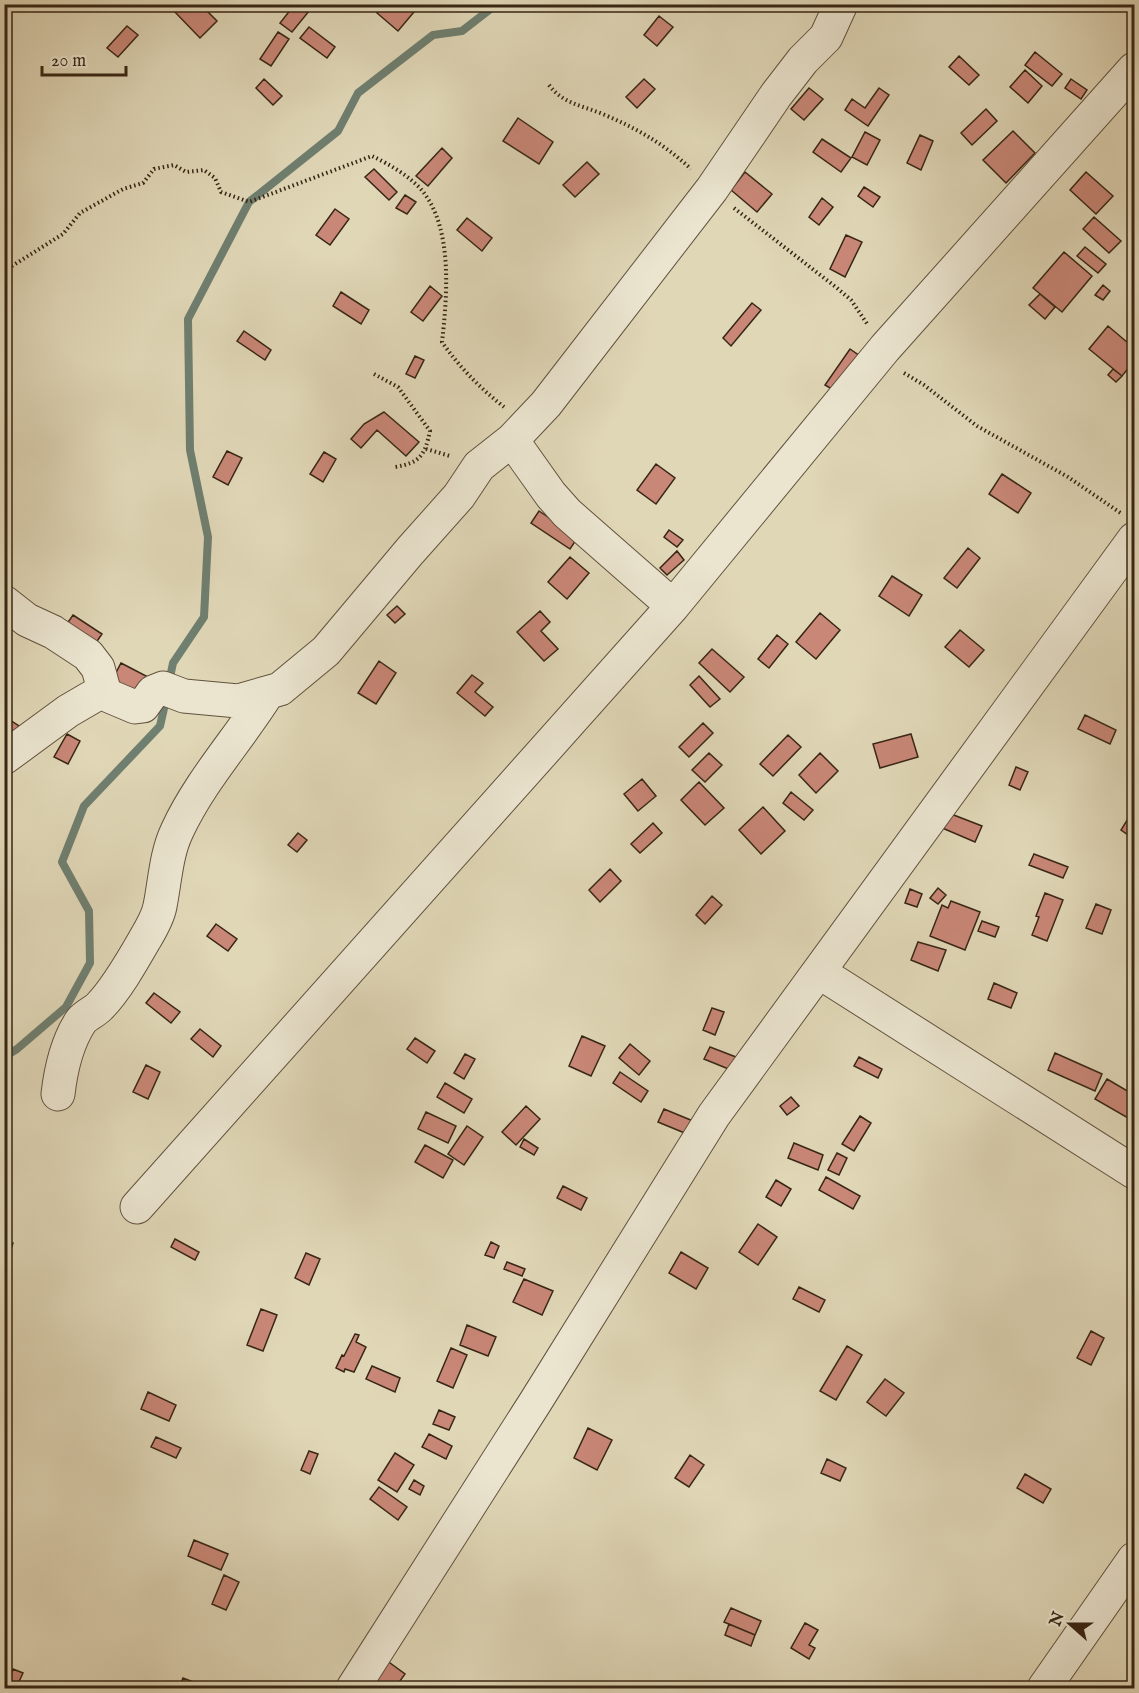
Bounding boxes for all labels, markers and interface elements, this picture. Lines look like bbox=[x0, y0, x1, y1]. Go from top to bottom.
scale bar bbox=[42, 39, 126, 77]
text: 20 m bbox=[51, 50, 86, 73]
north arrow bbox=[1040, 1594, 1100, 1654]
text: N bbox=[1046, 1609, 1070, 1630]

